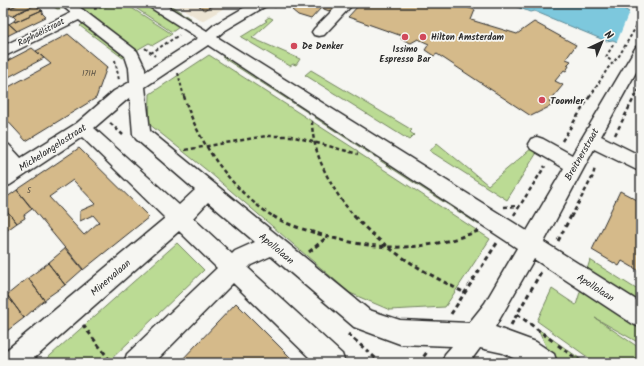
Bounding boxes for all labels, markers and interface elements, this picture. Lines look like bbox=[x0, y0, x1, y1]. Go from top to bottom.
street label: Raphaëlstraat bbox=[15, 14, 68, 51]
north arrow bbox=[582, 22, 622, 62]
text: N bbox=[599, 27, 617, 44]
place label: Hilton Amsterdam bbox=[431, 30, 505, 45]
marker: Issimo Espresso Bar bbox=[400, 32, 410, 42]
marker: Hilton Amsterdam bbox=[418, 32, 428, 42]
place label: De Denker bbox=[302, 39, 344, 54]
marker: De Denker bbox=[289, 41, 299, 51]
place label: Issimo Espresso Bar bbox=[379, 42, 431, 67]
house number: 171H bbox=[82, 67, 96, 80]
place label: Toomler bbox=[550, 93, 584, 109]
marker: Toomler bbox=[537, 95, 547, 105]
street label: Michelangelostraat bbox=[15, 120, 90, 176]
street label: Breitnerstraat bbox=[560, 125, 603, 184]
house number: 5 bbox=[27, 184, 32, 197]
street label: Apollolaan bbox=[255, 229, 298, 268]
street label: Minervalaan bbox=[87, 255, 135, 300]
street label: Apollolaan bbox=[573, 270, 617, 306]

